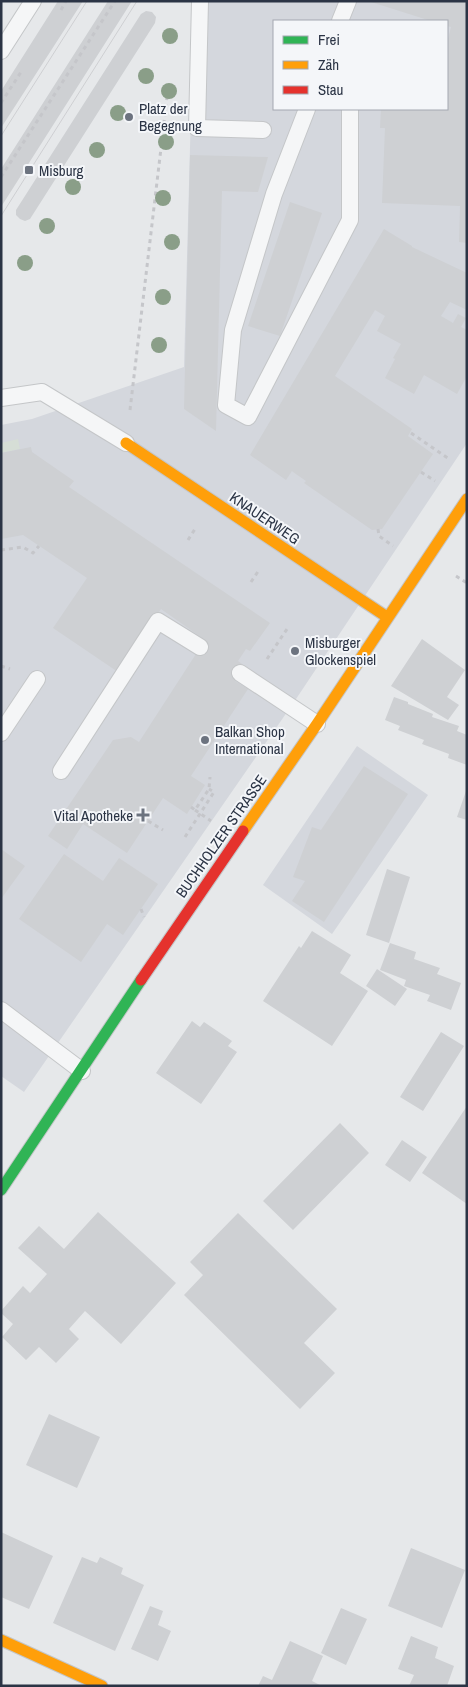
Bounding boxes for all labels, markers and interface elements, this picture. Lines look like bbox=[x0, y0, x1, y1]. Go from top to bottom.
legend bbox=[273, 20, 448, 110]
text: Frei bbox=[318, 29, 340, 50]
text: Zäh bbox=[318, 54, 339, 75]
text: Stau bbox=[318, 79, 343, 100]
place label: Platz der Begegnung bbox=[139, 98, 202, 136]
marker: Platz der Begegnung bbox=[123, 111, 135, 123]
place label: Misburg bbox=[39, 160, 84, 181]
marker: Misburg bbox=[23, 164, 35, 176]
street label: KNAUERWEG bbox=[226, 487, 304, 549]
place label: Misburger Glockenspiel bbox=[305, 632, 376, 670]
marker: Misburger Glockenspiel bbox=[289, 645, 301, 657]
place label: Balkan Shop International bbox=[215, 721, 285, 759]
marker: Balkan Shop International bbox=[199, 734, 211, 746]
street label: BUCHHOLZER STRASSE bbox=[171, 770, 271, 902]
place label: Vital Apotheke bbox=[54, 805, 133, 826]
marker: Vital Apotheke bbox=[137, 809, 149, 821]

